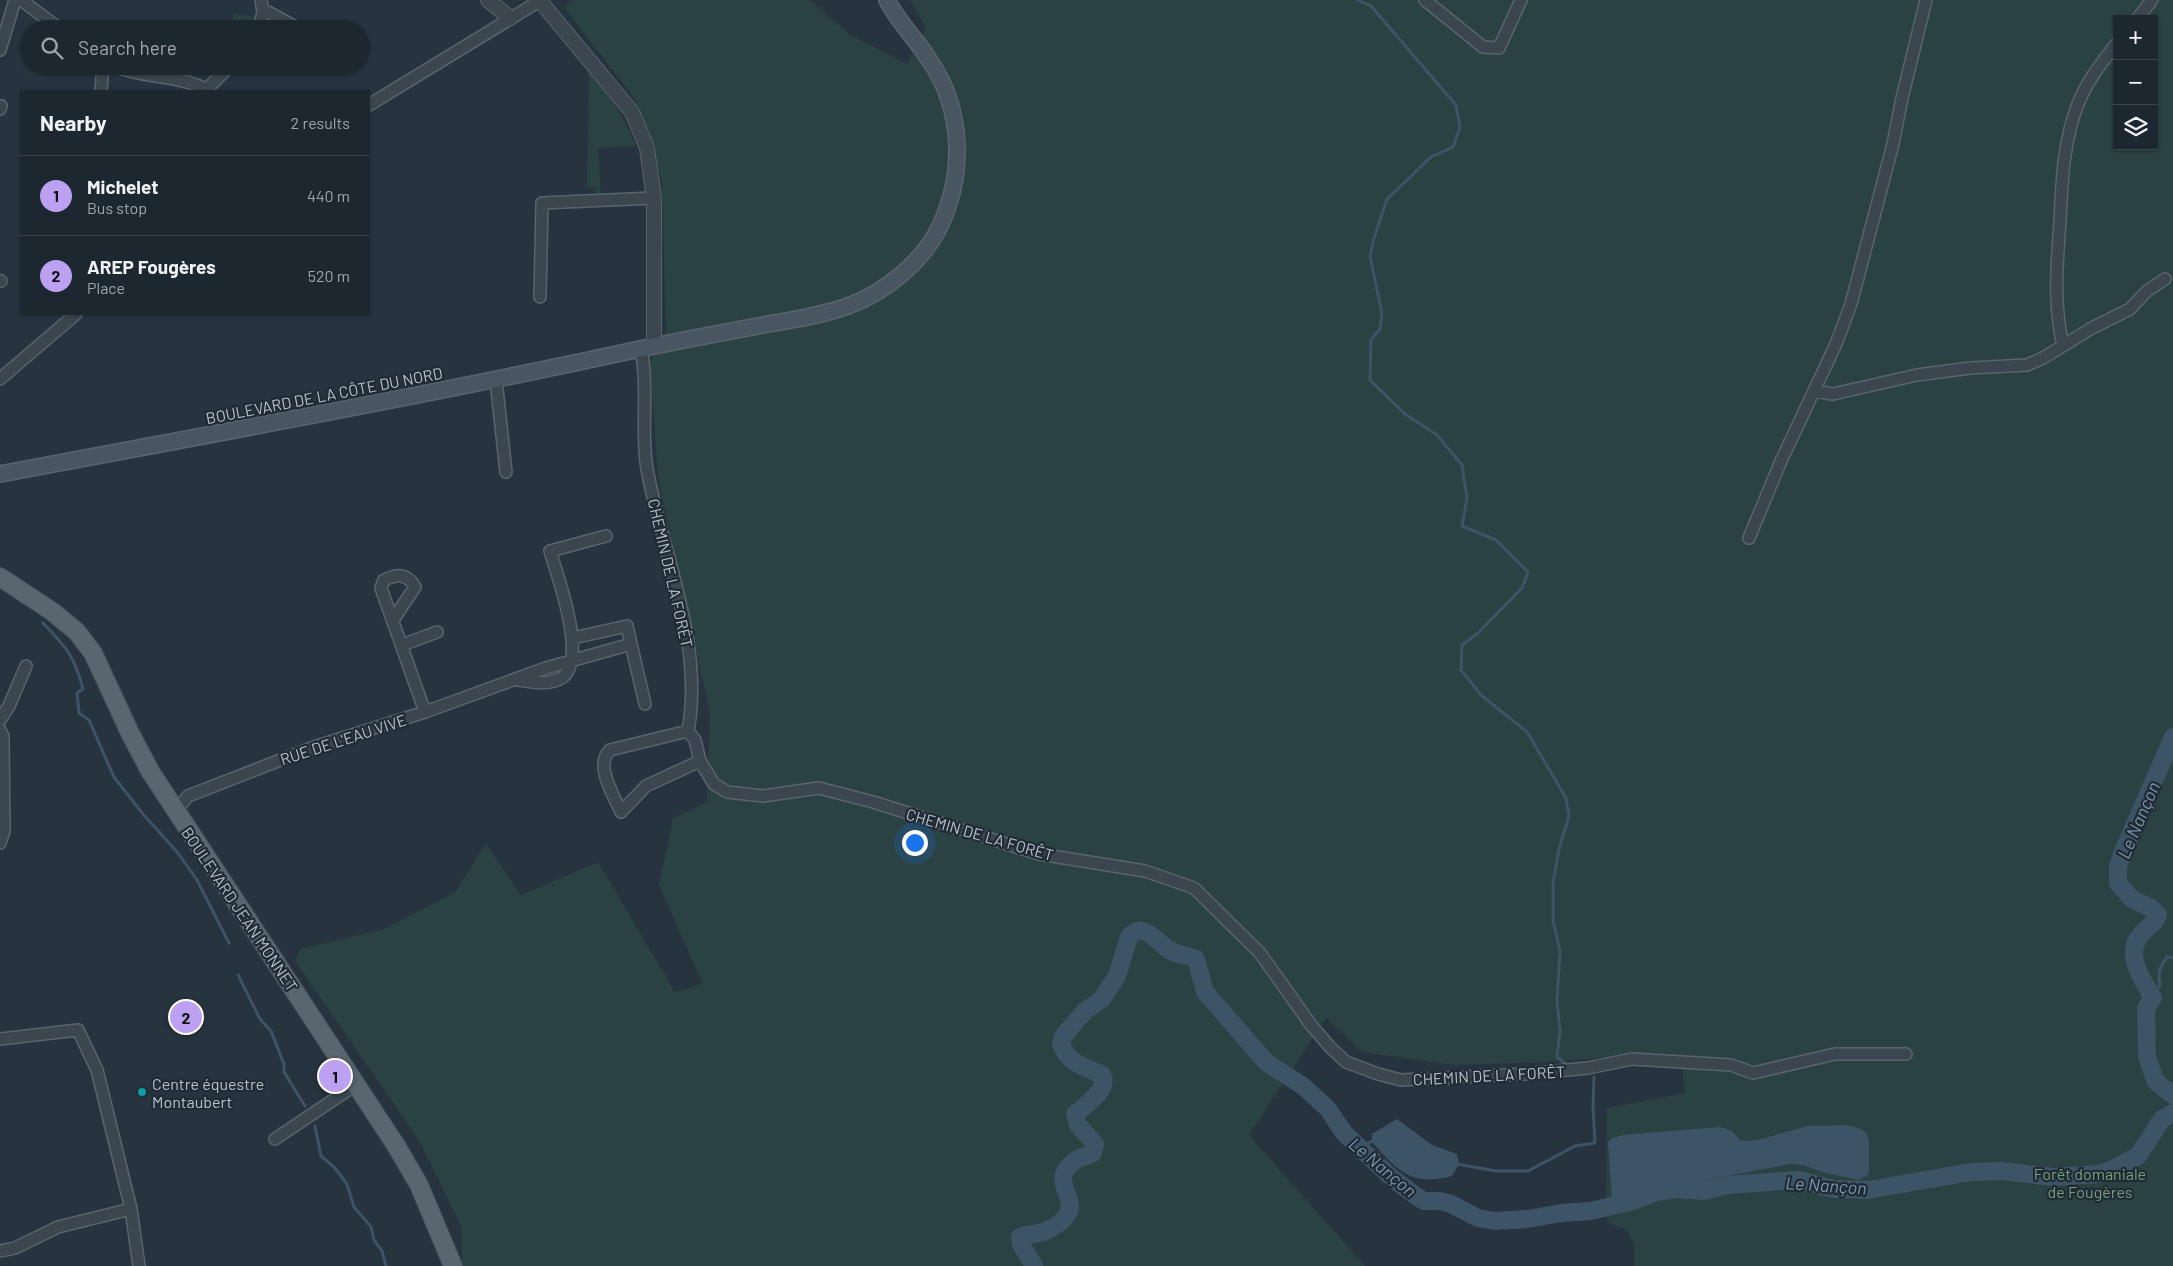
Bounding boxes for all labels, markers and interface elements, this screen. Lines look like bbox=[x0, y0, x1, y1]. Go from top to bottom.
map controls bbox=[2113, 15, 2158, 150]
button: + bbox=[2113, 15, 2158, 60]
search box bbox=[20, 20, 370, 75]
icon: search bbox=[38, 34, 66, 62]
text: Search here bbox=[78, 36, 177, 59]
button: − bbox=[2113, 60, 2158, 105]
button: layers bbox=[2113, 105, 2158, 150]
text: Nearby bbox=[40, 110, 106, 135]
text: 2 results bbox=[291, 113, 350, 132]
text: Michelet bbox=[87, 175, 158, 198]
text: 1 bbox=[53, 186, 59, 205]
text: 440 m bbox=[307, 186, 350, 205]
text: Bus stop bbox=[87, 198, 147, 217]
text: AREP Fougères bbox=[87, 255, 216, 278]
text: 2 bbox=[52, 266, 60, 285]
text: 520 m bbox=[308, 266, 350, 285]
text: Place bbox=[87, 278, 125, 297]
street label: BOULEVARD DE LA CÔTE DU NORD bbox=[204, 363, 444, 427]
street label: CHEMIN DE LA FORÊT bbox=[645, 497, 697, 649]
street label: RUE DE L'EAU VIVE bbox=[277, 710, 409, 768]
water label: Le Nançon bbox=[2112, 778, 2164, 862]
street label: CHEMIN DE LA FORÊT bbox=[904, 804, 1056, 864]
street label: BOULEVARD JEAN MONNET bbox=[178, 823, 302, 995]
your location bbox=[902, 830, 928, 856]
pin: 2 bbox=[170, 998, 202, 1036]
pin: 1 bbox=[319, 1057, 351, 1095]
street label: CHEMIN DE LA FORÊT bbox=[1412, 1062, 1566, 1088]
place label: Centre équestre Montaubert bbox=[152, 1074, 264, 1111]
marker: Centre équestre Montaubert bbox=[136, 1086, 148, 1098]
water label: Le Nançon bbox=[1345, 1132, 1421, 1202]
park label: Forêt domaniale de Fougères bbox=[2034, 1164, 2146, 1201]
water label: Le Nançon bbox=[1785, 1171, 1867, 1199]

